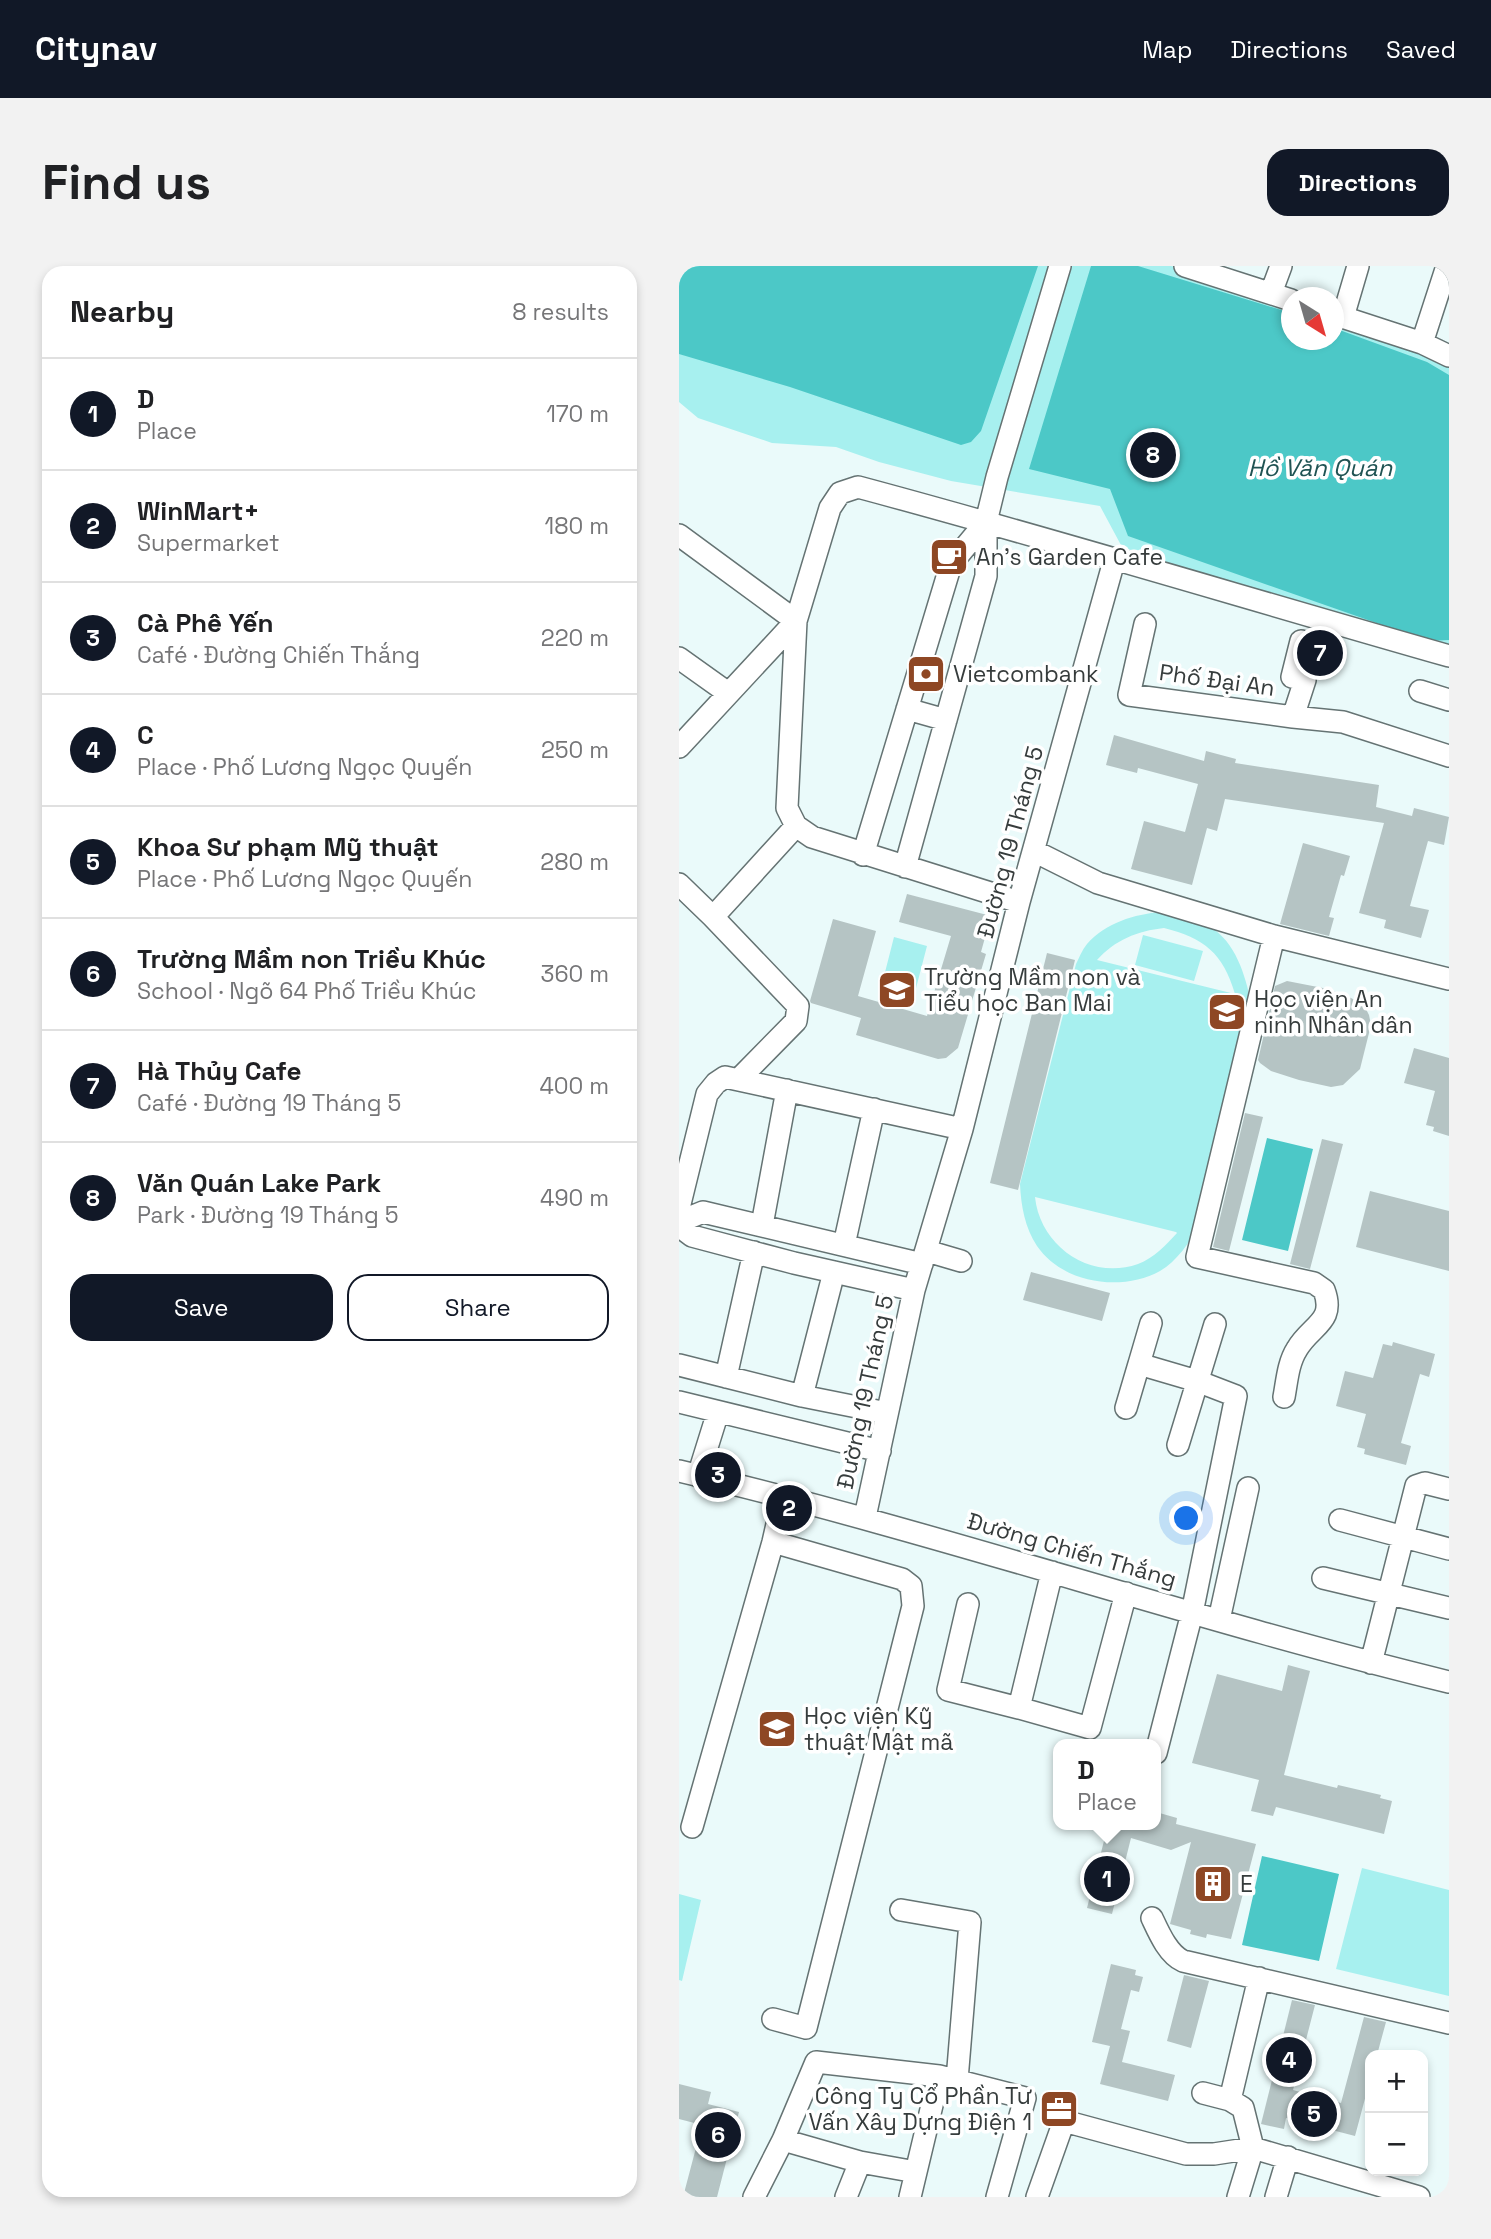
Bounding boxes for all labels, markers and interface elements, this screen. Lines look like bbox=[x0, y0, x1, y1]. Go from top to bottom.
text: Citynav bbox=[35, 28, 157, 70]
text: Map bbox=[1142, 34, 1192, 65]
text: Directions bbox=[1230, 34, 1348, 65]
text: Saved bbox=[1386, 34, 1456, 65]
button: Directions bbox=[1267, 149, 1449, 216]
text: Find us bbox=[42, 151, 211, 213]
north arrow bbox=[1281, 287, 1344, 350]
text: Nearby bbox=[70, 292, 174, 331]
text: 8 results bbox=[512, 297, 609, 327]
text: D bbox=[137, 382, 154, 416]
text: 1 bbox=[88, 399, 98, 429]
text: 170 m bbox=[546, 399, 609, 429]
text: Place bbox=[137, 416, 197, 446]
pin: 8 bbox=[1130, 429, 1176, 481]
water label: Hồ Văn Quán bbox=[1248, 452, 1393, 483]
text: WinMart+ bbox=[137, 494, 260, 528]
text: 2 bbox=[86, 511, 100, 541]
text: 180 m bbox=[545, 511, 609, 541]
text: Supermarket bbox=[137, 528, 279, 558]
cafe icon: An's Garden Cafe bbox=[928, 536, 970, 578]
place label: An's Garden Cafe bbox=[976, 542, 1163, 572]
text: Cà Phê Yến bbox=[137, 606, 273, 640]
text: 3 bbox=[86, 623, 100, 653]
text: 220 m bbox=[541, 623, 609, 653]
pin: 7 bbox=[1297, 627, 1343, 679]
text: Café · Đường Chiến Thắng bbox=[137, 640, 420, 670]
bank icon: Vietcombank bbox=[905, 653, 947, 695]
street label: Phố Đại An bbox=[1157, 657, 1277, 703]
place label: Vietcombank bbox=[953, 659, 1098, 689]
text: C bbox=[137, 718, 154, 752]
text: 4 bbox=[86, 735, 100, 765]
text: 250 m bbox=[541, 735, 609, 765]
street label: Đường 19 Tháng 5 bbox=[970, 743, 1050, 941]
text: Place · Phố Lương Ngọc Quyến bbox=[137, 752, 472, 782]
text: Khoa Sư phạm Mỹ thuật bbox=[137, 830, 439, 864]
text: 5 bbox=[86, 847, 100, 877]
text: 280 m bbox=[540, 847, 609, 877]
text: Place · Phố Lương Ngọc Quyến bbox=[137, 864, 472, 894]
text: Trường Mầm non Triều Khúc bbox=[137, 942, 486, 976]
text: 6 bbox=[86, 959, 100, 989]
text: 360 m bbox=[541, 959, 609, 989]
place label: Trường Mầm non và Tiểu học Ban Mai bbox=[924, 962, 1141, 1018]
school or university icon: Trường Mầm non và Tiểu học Ban Mai bbox=[876, 969, 918, 1011]
text: School · Ngõ 64 Phố Triều Khúc bbox=[137, 976, 477, 1006]
place label: Học viện An ninh Nhân dân bbox=[1254, 984, 1413, 1040]
school or university icon: Học viện An ninh Nhân dân bbox=[1206, 991, 1248, 1033]
text: Hà Thủy Cafe bbox=[137, 1054, 301, 1088]
text: 7 bbox=[87, 1071, 99, 1101]
text: 400 m bbox=[539, 1071, 609, 1101]
text: Café · Đường 19 Tháng 5 bbox=[137, 1088, 401, 1118]
text: Văn Quán Lake Park bbox=[137, 1166, 381, 1200]
text: 8 bbox=[86, 1183, 100, 1213]
text: 490 m bbox=[540, 1183, 609, 1213]
text: Park · Đường 19 Tháng 5 bbox=[137, 1200, 399, 1230]
button: Save bbox=[70, 1274, 333, 1341]
button: Share bbox=[347, 1274, 609, 1341]
street label: Đường 19 Tháng 5 bbox=[830, 1292, 900, 1492]
pin: 3 bbox=[695, 1449, 741, 1501]
pin: 2 bbox=[766, 1482, 812, 1534]
your location bbox=[1169, 1501, 1203, 1535]
street label: Đường Chiến Thắng bbox=[964, 1506, 1180, 1594]
place label: Học viện Kỹ thuật Mật mã bbox=[804, 1701, 953, 1757]
school or university icon: Học viện Kỹ thuật Mật mã bbox=[756, 1708, 798, 1750]
popup bbox=[1053, 1739, 1161, 1830]
text: D bbox=[1077, 1753, 1094, 1787]
text: Place bbox=[1077, 1787, 1137, 1817]
pin: 1 bbox=[1084, 1853, 1130, 1905]
building icon: E bbox=[1192, 1863, 1234, 1905]
place label: E bbox=[1240, 1869, 1253, 1899]
pin: 4 bbox=[1266, 2034, 1312, 2086]
map controls bbox=[1365, 2050, 1428, 2176]
button: + bbox=[1365, 2050, 1428, 2113]
place label: Công Ty Cổ Phần Tư Vấn Xây Dựng Điện 1 bbox=[809, 2081, 1032, 2137]
office icon: Công Ty Cổ Phần Tư Vấn Xây Dựng Điện 1 bbox=[1038, 2088, 1080, 2130]
pin: 5 bbox=[1291, 2088, 1337, 2140]
pin: 6 bbox=[695, 2109, 741, 2161]
button: − bbox=[1365, 2113, 1428, 2176]

